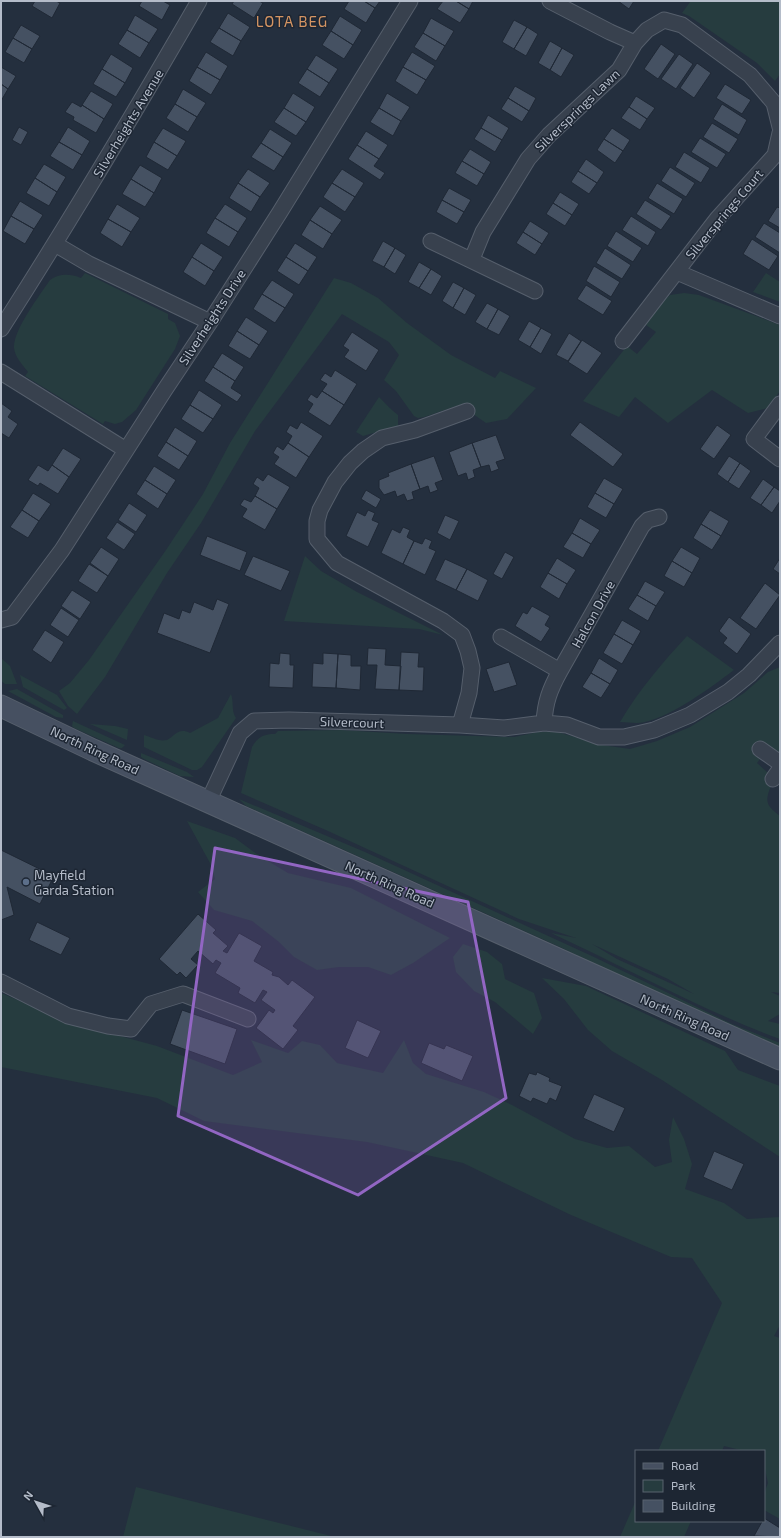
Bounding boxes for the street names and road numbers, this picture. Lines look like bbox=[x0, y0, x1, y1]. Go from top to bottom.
street label: Silversprings Lawn bbox=[531, 65, 623, 155]
street label: Silverheights Avenue bbox=[89, 66, 167, 180]
street label: Silversprings Court bbox=[682, 166, 766, 262]
street label: Silverheights Drive bbox=[175, 266, 249, 368]
street label: Halcon Drive bbox=[568, 577, 618, 651]
street label: Silvercourt bbox=[320, 713, 384, 731]
street label: North Ring Road bbox=[48, 722, 142, 778]
street label: North Ring Road bbox=[343, 857, 437, 911]
street label: North Ring Road bbox=[638, 990, 732, 1044]

